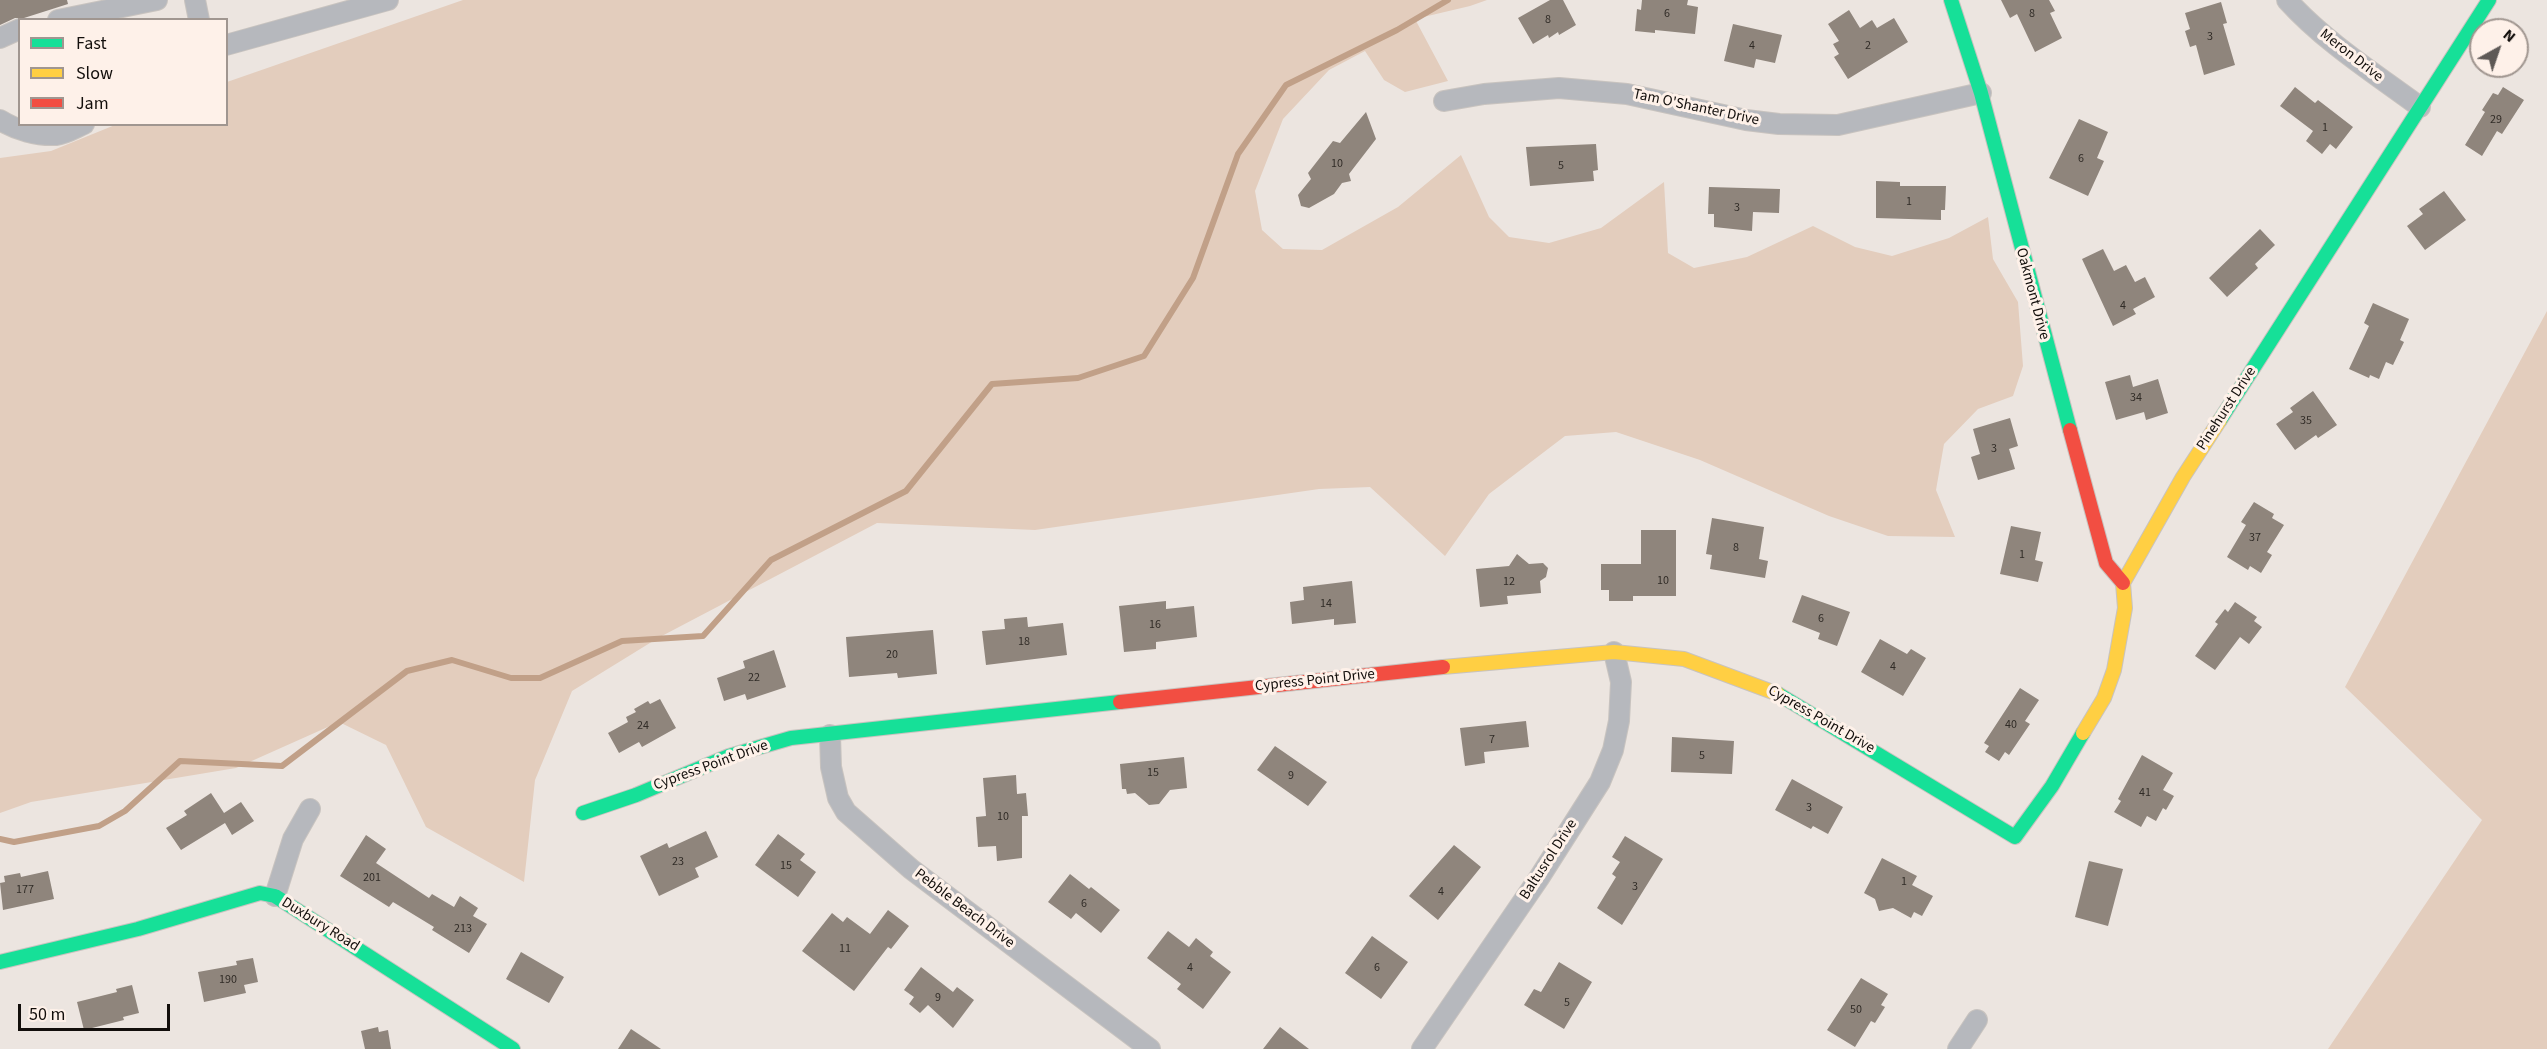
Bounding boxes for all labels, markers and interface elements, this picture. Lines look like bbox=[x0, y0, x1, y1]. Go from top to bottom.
house number: 6 bbox=[1664, 7, 1670, 21]
house number: 8 bbox=[2029, 7, 2035, 21]
house number: 8 bbox=[1545, 13, 1551, 27]
legend bbox=[18, 18, 228, 126]
north arrow bbox=[2469, 18, 2529, 78]
text: N bbox=[2498, 24, 2520, 48]
street label: Meron Drive bbox=[2316, 26, 2386, 86]
house number: 3 bbox=[2207, 30, 2213, 44]
text: Fast bbox=[76, 31, 107, 56]
house number: 4 bbox=[1749, 39, 1755, 53]
house number: 2 bbox=[1865, 39, 1871, 53]
text: Slow bbox=[76, 61, 113, 86]
street label: Tam O'Shanter Drive bbox=[1631, 86, 1761, 130]
text: Jam bbox=[76, 91, 109, 116]
house number: 29 bbox=[2490, 113, 2502, 127]
house number: 1 bbox=[2322, 121, 2328, 135]
house number: 6 bbox=[2078, 152, 2084, 166]
house number: 10 bbox=[1331, 157, 1343, 171]
house number: 5 bbox=[1558, 159, 1564, 173]
house number: 1 bbox=[1906, 195, 1912, 209]
house number: 3 bbox=[1734, 201, 1740, 215]
street label: Oakmont Drive bbox=[2011, 246, 2053, 342]
house number: 4 bbox=[2120, 299, 2126, 313]
street label: Pinehurst Drive bbox=[2193, 364, 2261, 454]
house number: 34 bbox=[2130, 391, 2142, 405]
house number: 35 bbox=[2300, 414, 2312, 428]
house number: 3 bbox=[1991, 442, 1997, 456]
house number: 37 bbox=[2249, 531, 2261, 545]
house number: 8 bbox=[1733, 541, 1739, 555]
house number: 1 bbox=[2019, 548, 2025, 562]
house number: 10 bbox=[1657, 574, 1669, 588]
house number: 12 bbox=[1503, 575, 1515, 589]
house number: 14 bbox=[1320, 597, 1332, 611]
house number: 6 bbox=[1818, 612, 1824, 626]
house number: 16 bbox=[1149, 618, 1161, 632]
house number: 18 bbox=[1018, 635, 1030, 649]
house number: 20 bbox=[886, 648, 898, 662]
house number: 4 bbox=[1890, 660, 1896, 674]
street label: Cypress Point Drive bbox=[1254, 666, 1376, 696]
house number: 22 bbox=[748, 671, 760, 685]
street label: Cypress Point Drive bbox=[1764, 682, 1878, 758]
house number: 40 bbox=[2005, 718, 2017, 732]
house number: 24 bbox=[637, 719, 649, 733]
house number: 7 bbox=[1489, 733, 1495, 747]
street label: Cypress Point Drive bbox=[651, 737, 771, 795]
house number: 5 bbox=[1699, 749, 1705, 763]
house number: 15 bbox=[1147, 766, 1159, 780]
house number: 9 bbox=[1288, 769, 1294, 783]
house number: 41 bbox=[2139, 786, 2151, 800]
house number: 3 bbox=[1806, 801, 1812, 815]
house number: 10 bbox=[997, 810, 1009, 824]
street label: Baltusrol Drive bbox=[1516, 816, 1582, 904]
house number: 23 bbox=[672, 855, 684, 869]
house number: 15 bbox=[780, 859, 792, 873]
street label: Pebble Beach Drive bbox=[910, 866, 1018, 952]
house number: 201 bbox=[363, 871, 381, 885]
house number: 1 bbox=[1901, 875, 1907, 889]
house number: 3 bbox=[1632, 880, 1638, 894]
house number: 177 bbox=[16, 883, 34, 897]
house number: 4 bbox=[1438, 885, 1444, 899]
street label: Duxbury Road bbox=[278, 894, 362, 956]
house number: 6 bbox=[1081, 897, 1087, 911]
house number: 213 bbox=[454, 922, 472, 936]
house number: 11 bbox=[839, 942, 851, 956]
house number: 4 bbox=[1187, 961, 1193, 975]
house number: 6 bbox=[1374, 961, 1380, 975]
house number: 190 bbox=[219, 973, 237, 987]
house number: 9 bbox=[935, 991, 941, 1005]
scale bar bbox=[21, 992, 172, 1030]
house number: 5 bbox=[1564, 996, 1570, 1010]
text: 50 m bbox=[29, 1002, 65, 1027]
house number: 50 bbox=[1850, 1003, 1862, 1017]

